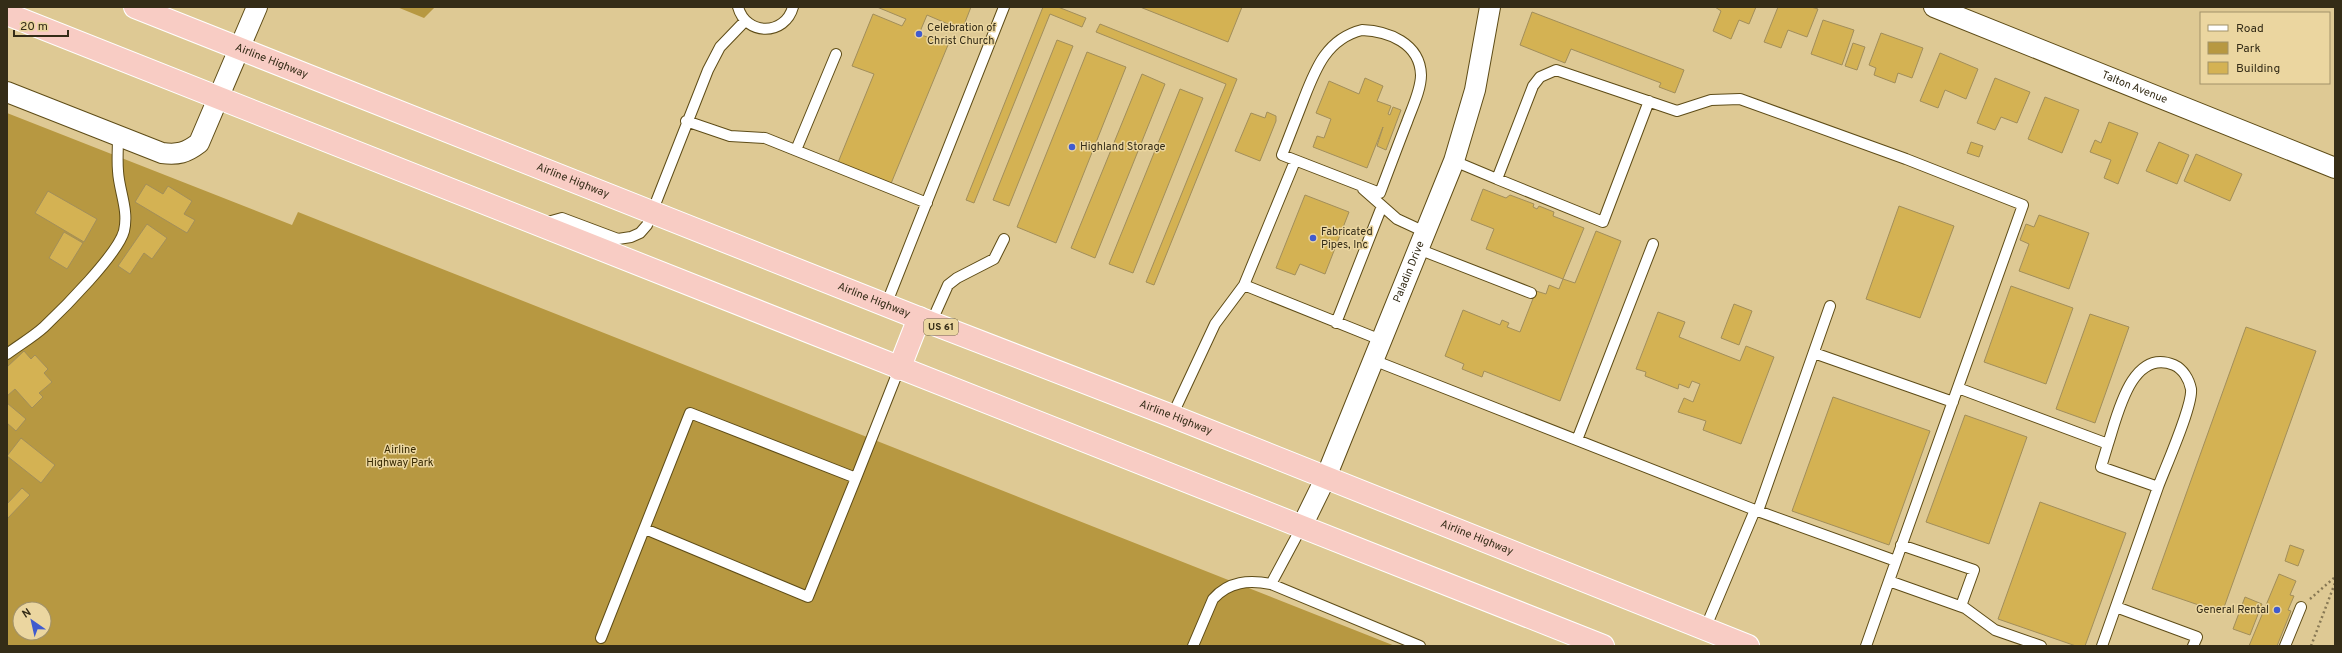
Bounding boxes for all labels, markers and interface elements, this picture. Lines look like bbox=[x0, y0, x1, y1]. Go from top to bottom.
scale bar bbox=[14, 12, 68, 38]
legend bbox=[2200, 12, 2330, 84]
text: 20 m bbox=[20, 19, 48, 35]
place label: Celebration of Christ Church bbox=[927, 21, 996, 48]
text: Road bbox=[2236, 21, 2264, 37]
marker: Celebration of Christ Church bbox=[914, 29, 924, 39]
street label: Airline Highway bbox=[233, 40, 310, 82]
text: Park bbox=[2236, 41, 2261, 57]
text: Building bbox=[2236, 61, 2280, 77]
street label: Talton Avenue bbox=[2099, 68, 2169, 107]
place label: Highland Storage bbox=[1080, 140, 1166, 154]
marker: Highland Storage bbox=[1067, 142, 1077, 152]
street label: Airline Highway bbox=[534, 160, 611, 202]
place label: Fabricated Pipes, Inc bbox=[1321, 225, 1373, 252]
marker: Fabricated Pipes, Inc bbox=[1308, 233, 1318, 243]
street label: Paladin Drive bbox=[1390, 239, 1428, 305]
street label: Airline Highway bbox=[835, 280, 913, 321]
road number: US 61 bbox=[924, 319, 958, 335]
street label: Airline Highway bbox=[1137, 397, 1215, 438]
park label: Airline Highway Park bbox=[366, 443, 434, 470]
street label: Airline Highway bbox=[1438, 517, 1515, 559]
north arrow bbox=[12, 601, 52, 641]
place label: General Rental bbox=[2196, 603, 2269, 617]
marker: General Rental bbox=[2272, 605, 2282, 615]
text: N bbox=[20, 606, 34, 622]

